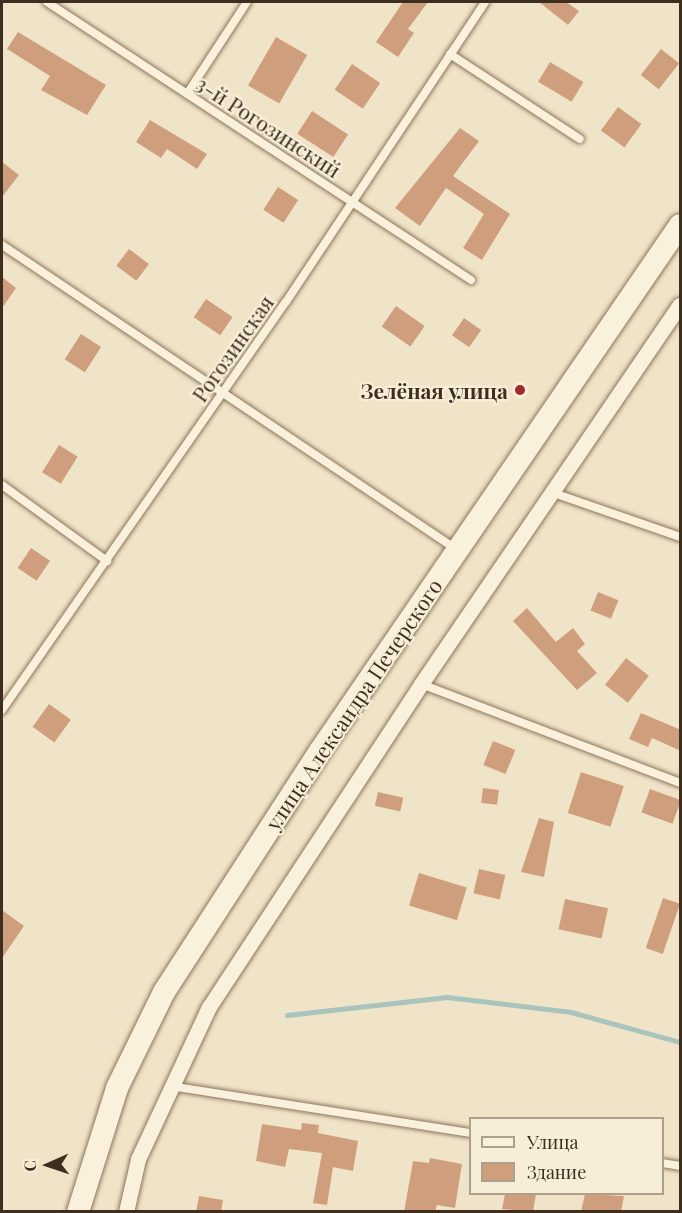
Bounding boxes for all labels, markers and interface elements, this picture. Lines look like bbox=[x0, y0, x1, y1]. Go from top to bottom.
street label: 3-й Рогозинский bbox=[192, 70, 346, 182]
street label: Рогозинская bbox=[186, 290, 278, 406]
place label: Зелёная улица bbox=[361, 377, 508, 403]
marker: Зелёная улица bbox=[513, 383, 527, 397]
street label: улица Александра Печерского bbox=[259, 574, 447, 834]
legend bbox=[469, 1117, 664, 1195]
text: Улица bbox=[527, 1130, 578, 1154]
north arrow bbox=[18, 1135, 78, 1195]
text: С bbox=[19, 1160, 40, 1172]
text: Здание bbox=[527, 1160, 586, 1184]

